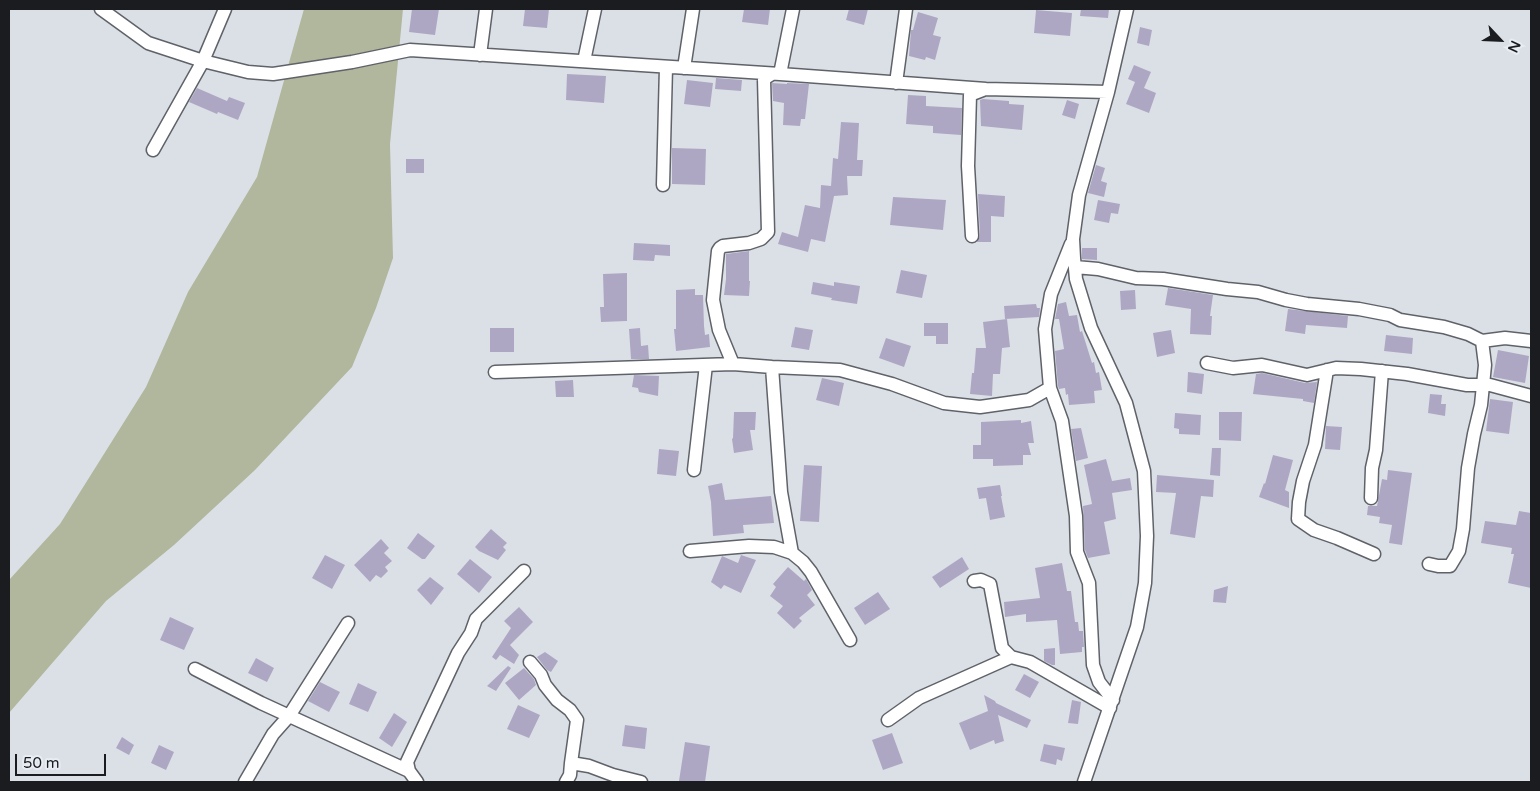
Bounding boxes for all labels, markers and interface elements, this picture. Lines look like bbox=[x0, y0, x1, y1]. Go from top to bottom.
north arrow bbox=[1475, 15, 1525, 65]
text: N bbox=[1504, 38, 1524, 55]
scale bar bbox=[18, 744, 109, 776]
text: 50 m bbox=[23, 754, 60, 772]

